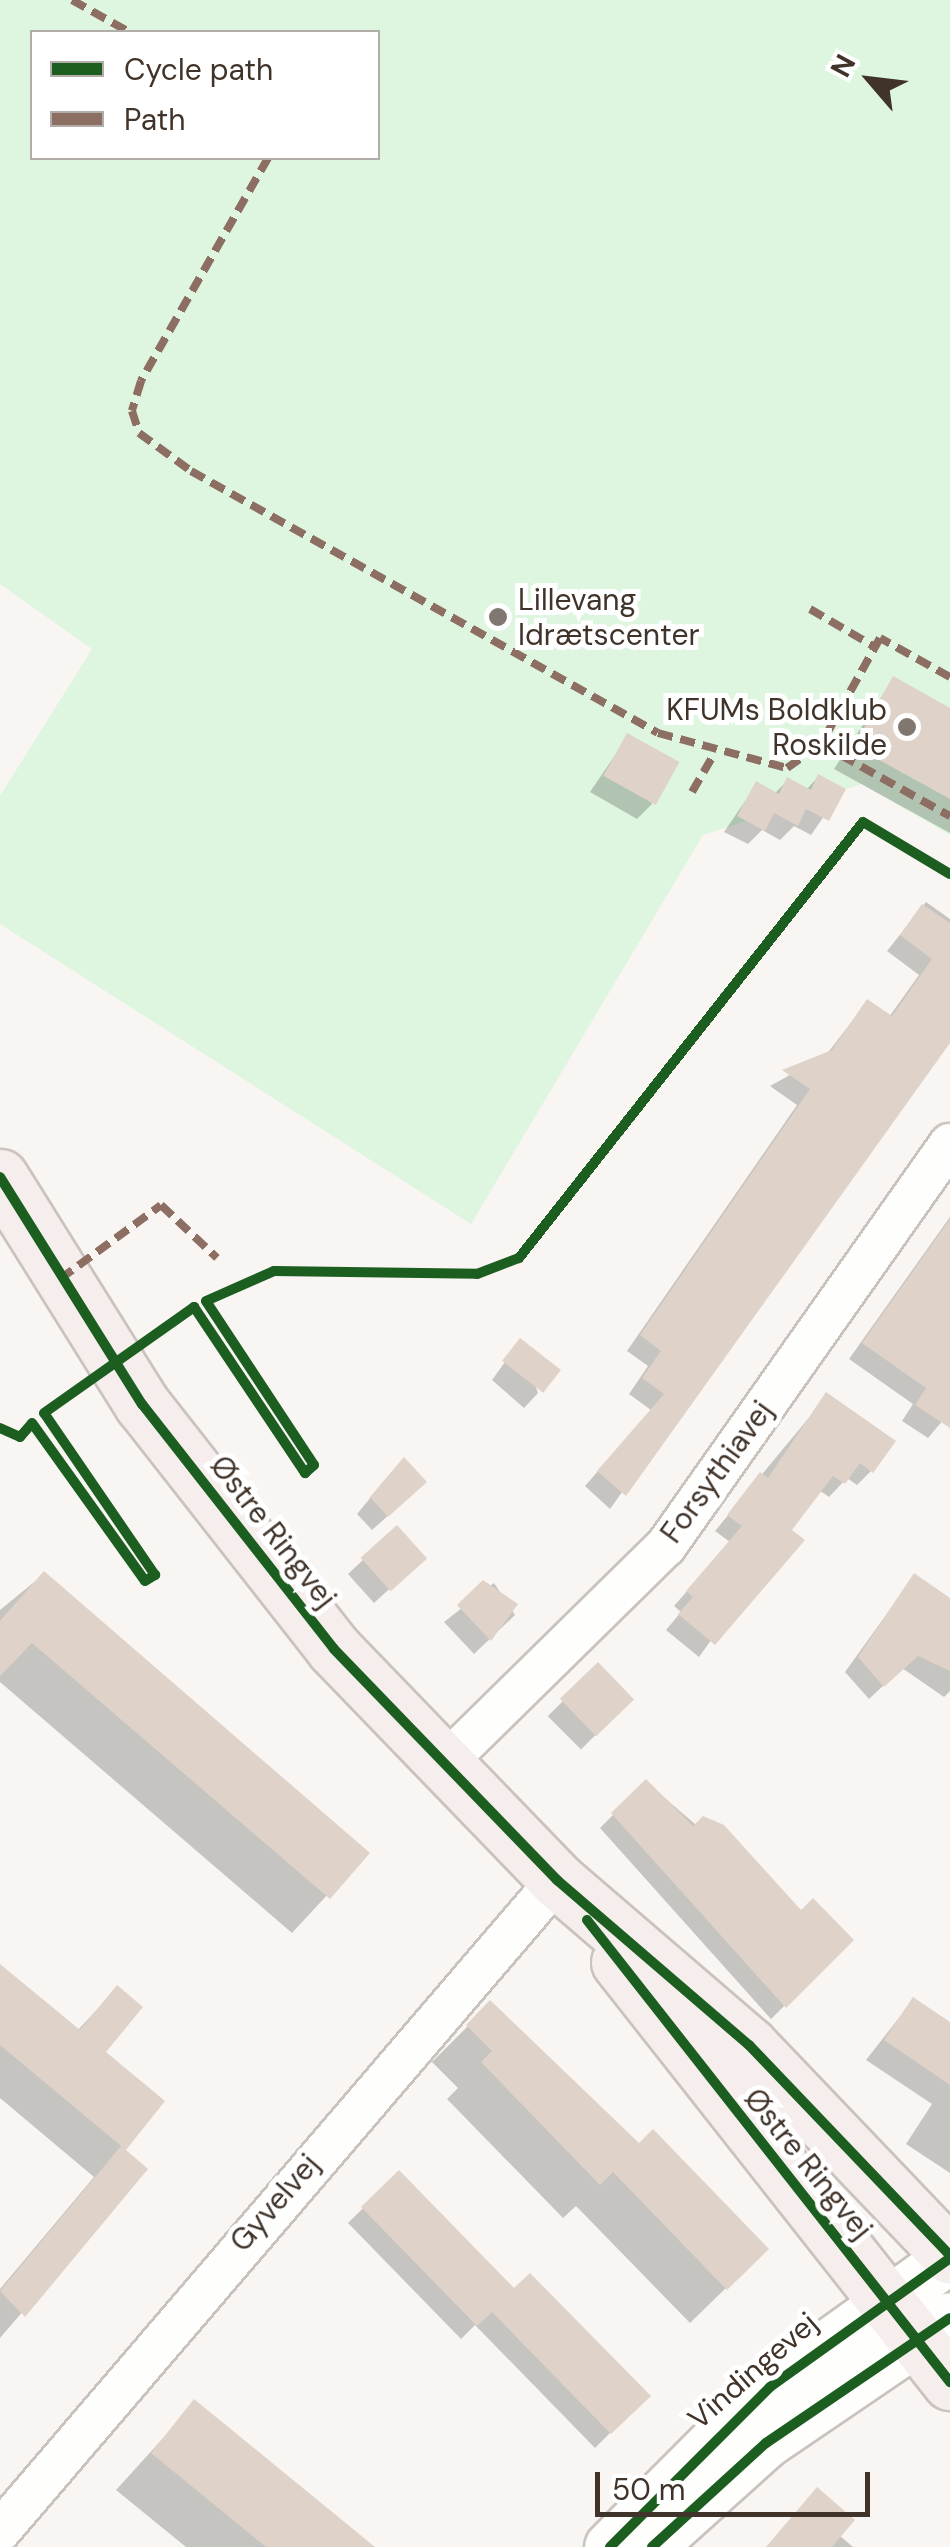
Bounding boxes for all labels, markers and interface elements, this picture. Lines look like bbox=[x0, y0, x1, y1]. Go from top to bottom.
legend bbox=[30, 30, 380, 160]
north arrow bbox=[820, 30, 920, 130]
text: N bbox=[822, 48, 864, 83]
text: Cycle path bbox=[124, 50, 273, 89]
text: Path bbox=[124, 100, 186, 139]
place label: Lillevang Idrætscenter bbox=[518, 582, 700, 652]
marker: Lillevang Idrætscenter bbox=[487, 606, 509, 628]
place label: KFUMs Boldklub Roskilde bbox=[666, 692, 887, 762]
marker: KFUMs Boldklub Roskilde bbox=[896, 716, 918, 738]
street label: Forsythiavej bbox=[653, 1394, 781, 1550]
street label: Østre Ringvej bbox=[202, 1449, 344, 1615]
street label: Østre Ringvej bbox=[736, 2081, 880, 2247]
street label: Gyvelvej bbox=[223, 2147, 327, 2259]
street label: Vindingevej bbox=[681, 2305, 825, 2437]
scale bar bbox=[600, 2452, 875, 2514]
text: 50 m bbox=[612, 2470, 686, 2509]

